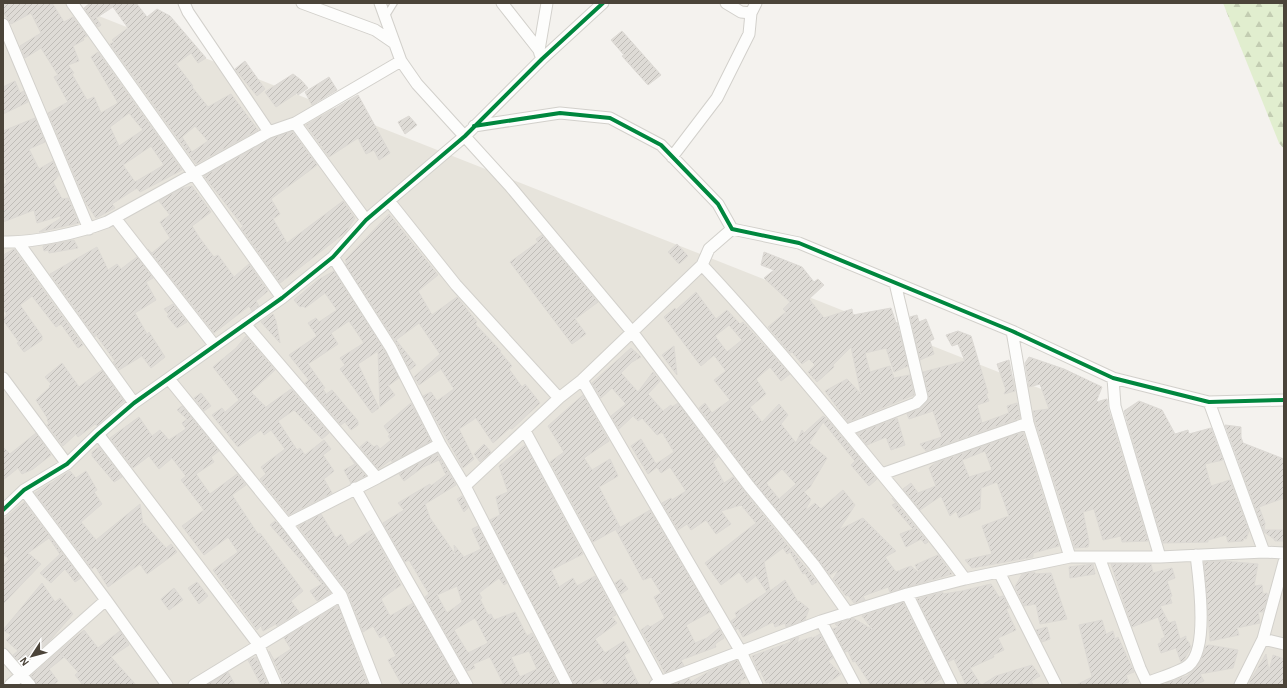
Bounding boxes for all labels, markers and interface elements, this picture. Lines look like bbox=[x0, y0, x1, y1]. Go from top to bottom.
north arrow bbox=[12, 636, 52, 676]
text: N bbox=[18, 655, 31, 668]

